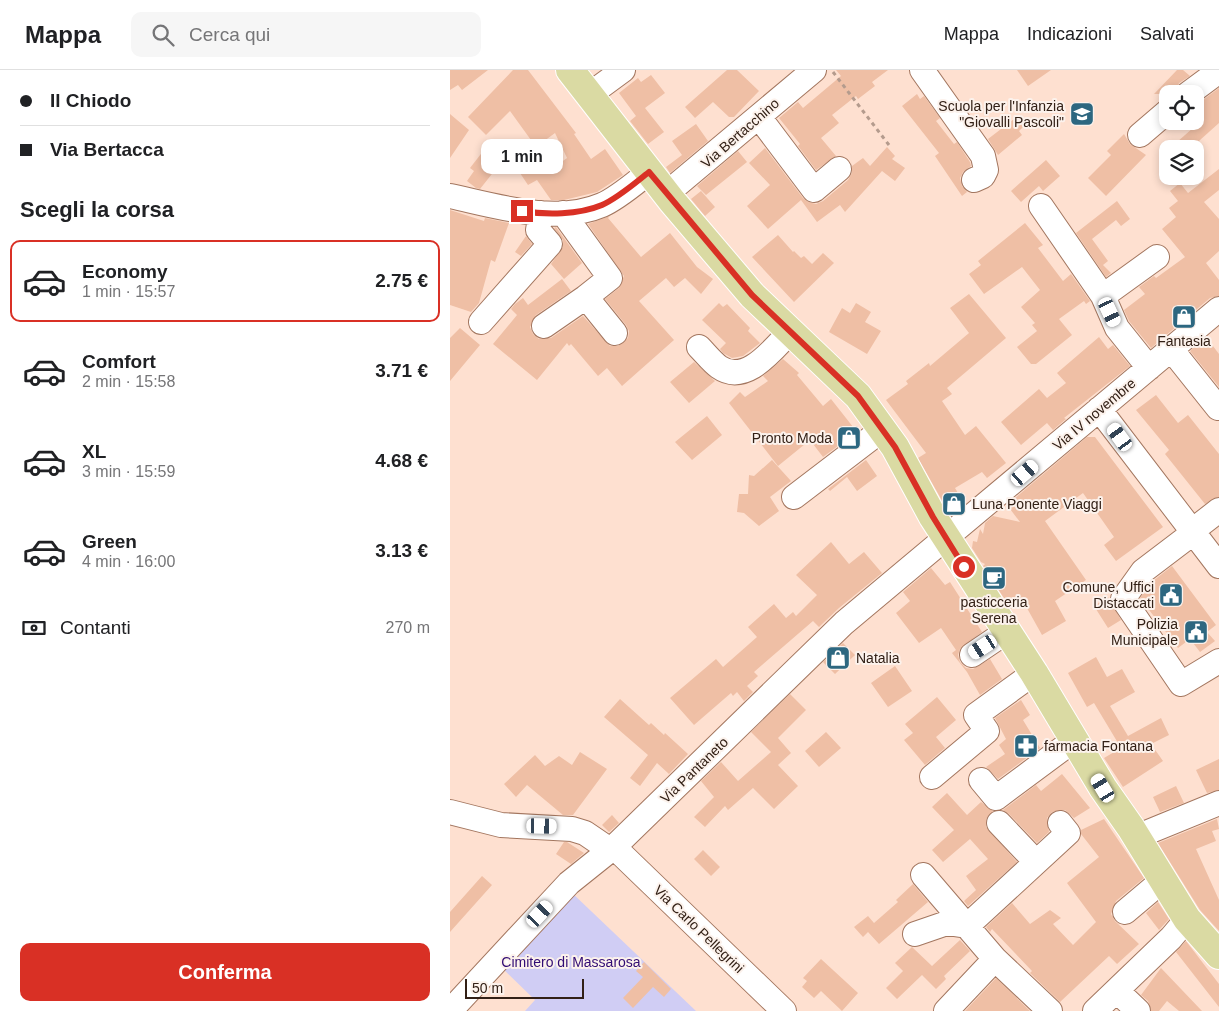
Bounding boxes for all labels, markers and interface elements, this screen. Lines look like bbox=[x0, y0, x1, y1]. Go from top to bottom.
search box bbox=[131, 12, 481, 57]
text: Mappa bbox=[25, 21, 101, 48]
icon: search bbox=[149, 21, 177, 49]
text: Cerca qui bbox=[189, 24, 270, 45]
text: Mappa bbox=[944, 24, 999, 44]
text: Indicazioni bbox=[1027, 24, 1112, 44]
text: Salvati bbox=[1140, 24, 1194, 44]
map controls bbox=[1159, 85, 1204, 185]
button: locate bbox=[1159, 85, 1204, 130]
text: Il Chiodo bbox=[50, 90, 131, 111]
street label: Via Bertacchino bbox=[698, 95, 782, 171]
place label: Scuola per l'Infanzia "Giovalli Pascoli" bbox=[938, 98, 1064, 130]
school or university icon: Scuola per l'Infanzia "Giovalli Pascoli" bbox=[1069, 101, 1095, 127]
callout: 1 min bbox=[481, 138, 563, 174]
text: Via Bertacca bbox=[50, 139, 164, 160]
button: layers bbox=[1159, 140, 1204, 185]
text: 1 min bbox=[501, 148, 543, 165]
text: Scegli la corsa bbox=[20, 197, 174, 222]
route end bbox=[511, 200, 533, 222]
icon: car bbox=[22, 259, 67, 304]
text: Economy bbox=[82, 261, 168, 282]
text: 2.75 € bbox=[375, 270, 428, 291]
text: 1 min · 15:57 bbox=[82, 283, 175, 300]
car bbox=[1096, 295, 1123, 329]
shop icon: Fantasia bbox=[1171, 304, 1197, 330]
place label: Fantasia bbox=[1157, 333, 1211, 349]
icon: car bbox=[22, 349, 67, 394]
text: Comfort bbox=[82, 351, 156, 372]
text: 3.71 € bbox=[375, 360, 428, 381]
text: 2 min · 15:58 bbox=[82, 373, 175, 390]
street label: Via IV novembre bbox=[1049, 375, 1139, 453]
car bbox=[1105, 420, 1134, 454]
shop icon: Pronto Moda bbox=[836, 425, 862, 451]
place label: Pronto Moda bbox=[752, 430, 832, 446]
icon: car bbox=[22, 439, 67, 484]
text: XL bbox=[82, 441, 106, 462]
text: 4.68 € bbox=[375, 450, 428, 471]
car bbox=[1008, 457, 1041, 489]
text: 3 min · 15:59 bbox=[82, 463, 175, 480]
shop icon: Luna Ponente Viaggi bbox=[941, 491, 967, 517]
place label: Luna Ponente Viaggi bbox=[972, 496, 1102, 512]
icon: car bbox=[22, 529, 67, 574]
text: Green bbox=[82, 531, 137, 552]
text: 3.13 € bbox=[375, 540, 428, 561]
text: 4 min · 16:00 bbox=[82, 553, 175, 570]
route start bbox=[953, 556, 975, 578]
cafe icon: pasticceria Serena bbox=[981, 565, 1007, 591]
place label: Comune, Uffici Distaccati bbox=[1062, 579, 1154, 611]
public building icon: Comune, Uffici Distaccati bbox=[1158, 582, 1184, 608]
place label: pasticceria Serena bbox=[961, 594, 1028, 626]
icon: cash bbox=[20, 614, 48, 642]
place label: Polizia Municipale bbox=[1111, 616, 1178, 648]
text: Contanti bbox=[60, 617, 131, 638]
text: 270 m bbox=[386, 619, 430, 636]
public building icon: Polizia Municipale bbox=[1183, 619, 1209, 645]
car bbox=[966, 633, 999, 661]
shop icon: Natalia bbox=[825, 645, 851, 671]
place label: Natalia bbox=[856, 650, 900, 666]
pharmacy icon: farmacia Fontana bbox=[1013, 733, 1039, 759]
street label: Via Pantaneto bbox=[657, 734, 731, 806]
place label: farmacia Fontana bbox=[1044, 738, 1153, 754]
car bbox=[1088, 771, 1117, 805]
car bbox=[526, 818, 557, 834]
street label: Via Carlo Pellegrini bbox=[651, 882, 747, 976]
car bbox=[524, 898, 555, 930]
button: Conferma bbox=[20, 943, 430, 1001]
park label: Cimitero di Massarosa bbox=[501, 954, 641, 970]
scale bar bbox=[465, 976, 584, 999]
text: 50 m bbox=[472, 980, 503, 996]

